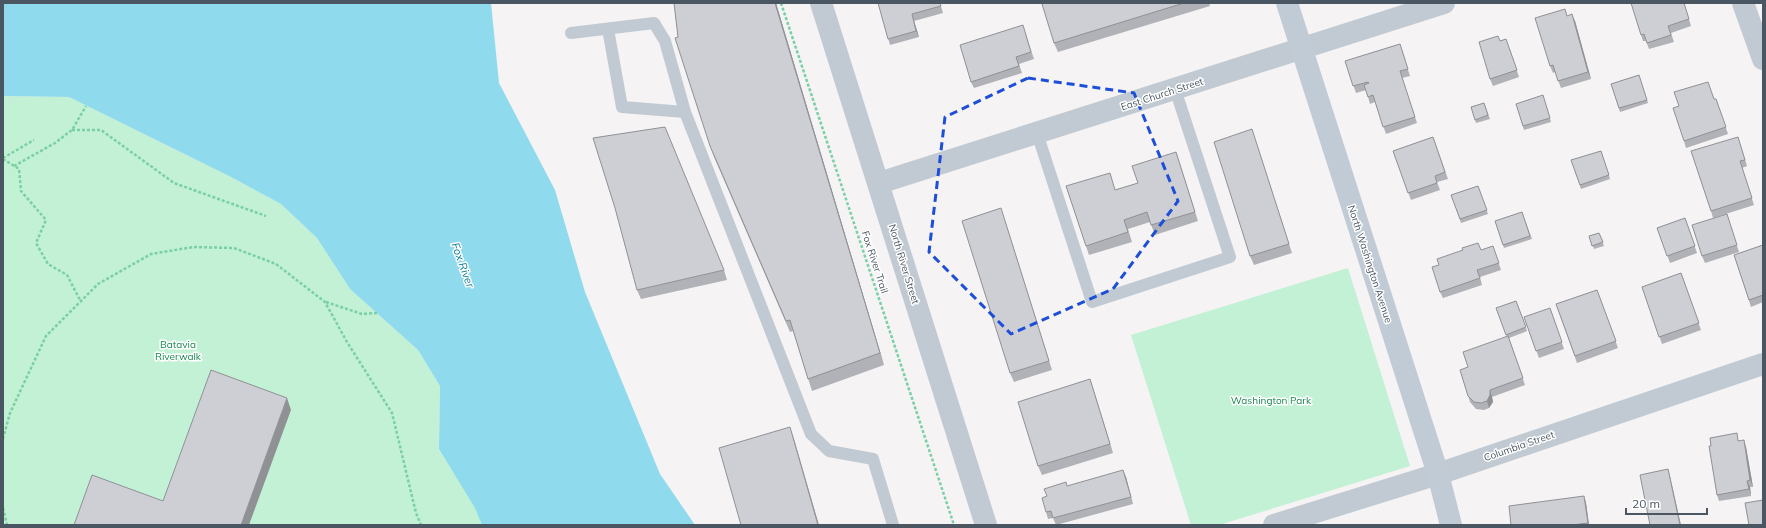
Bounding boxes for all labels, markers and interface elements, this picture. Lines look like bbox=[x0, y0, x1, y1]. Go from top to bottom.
street label: East Church Street bbox=[1119, 74, 1205, 113]
street label: North Washington Avenue bbox=[1345, 203, 1395, 325]
street label: North River Street bbox=[886, 222, 922, 306]
street label: Fox River Trail bbox=[859, 229, 891, 295]
water label: Fox River bbox=[448, 241, 478, 290]
park label: Batavia Riverwalk bbox=[155, 338, 202, 363]
park label: Washington Park bbox=[1231, 394, 1312, 407]
street label: Columbia Street bbox=[1482, 428, 1556, 464]
scale bar bbox=[1626, 490, 1707, 516]
text: 20 m bbox=[1632, 496, 1660, 511]

